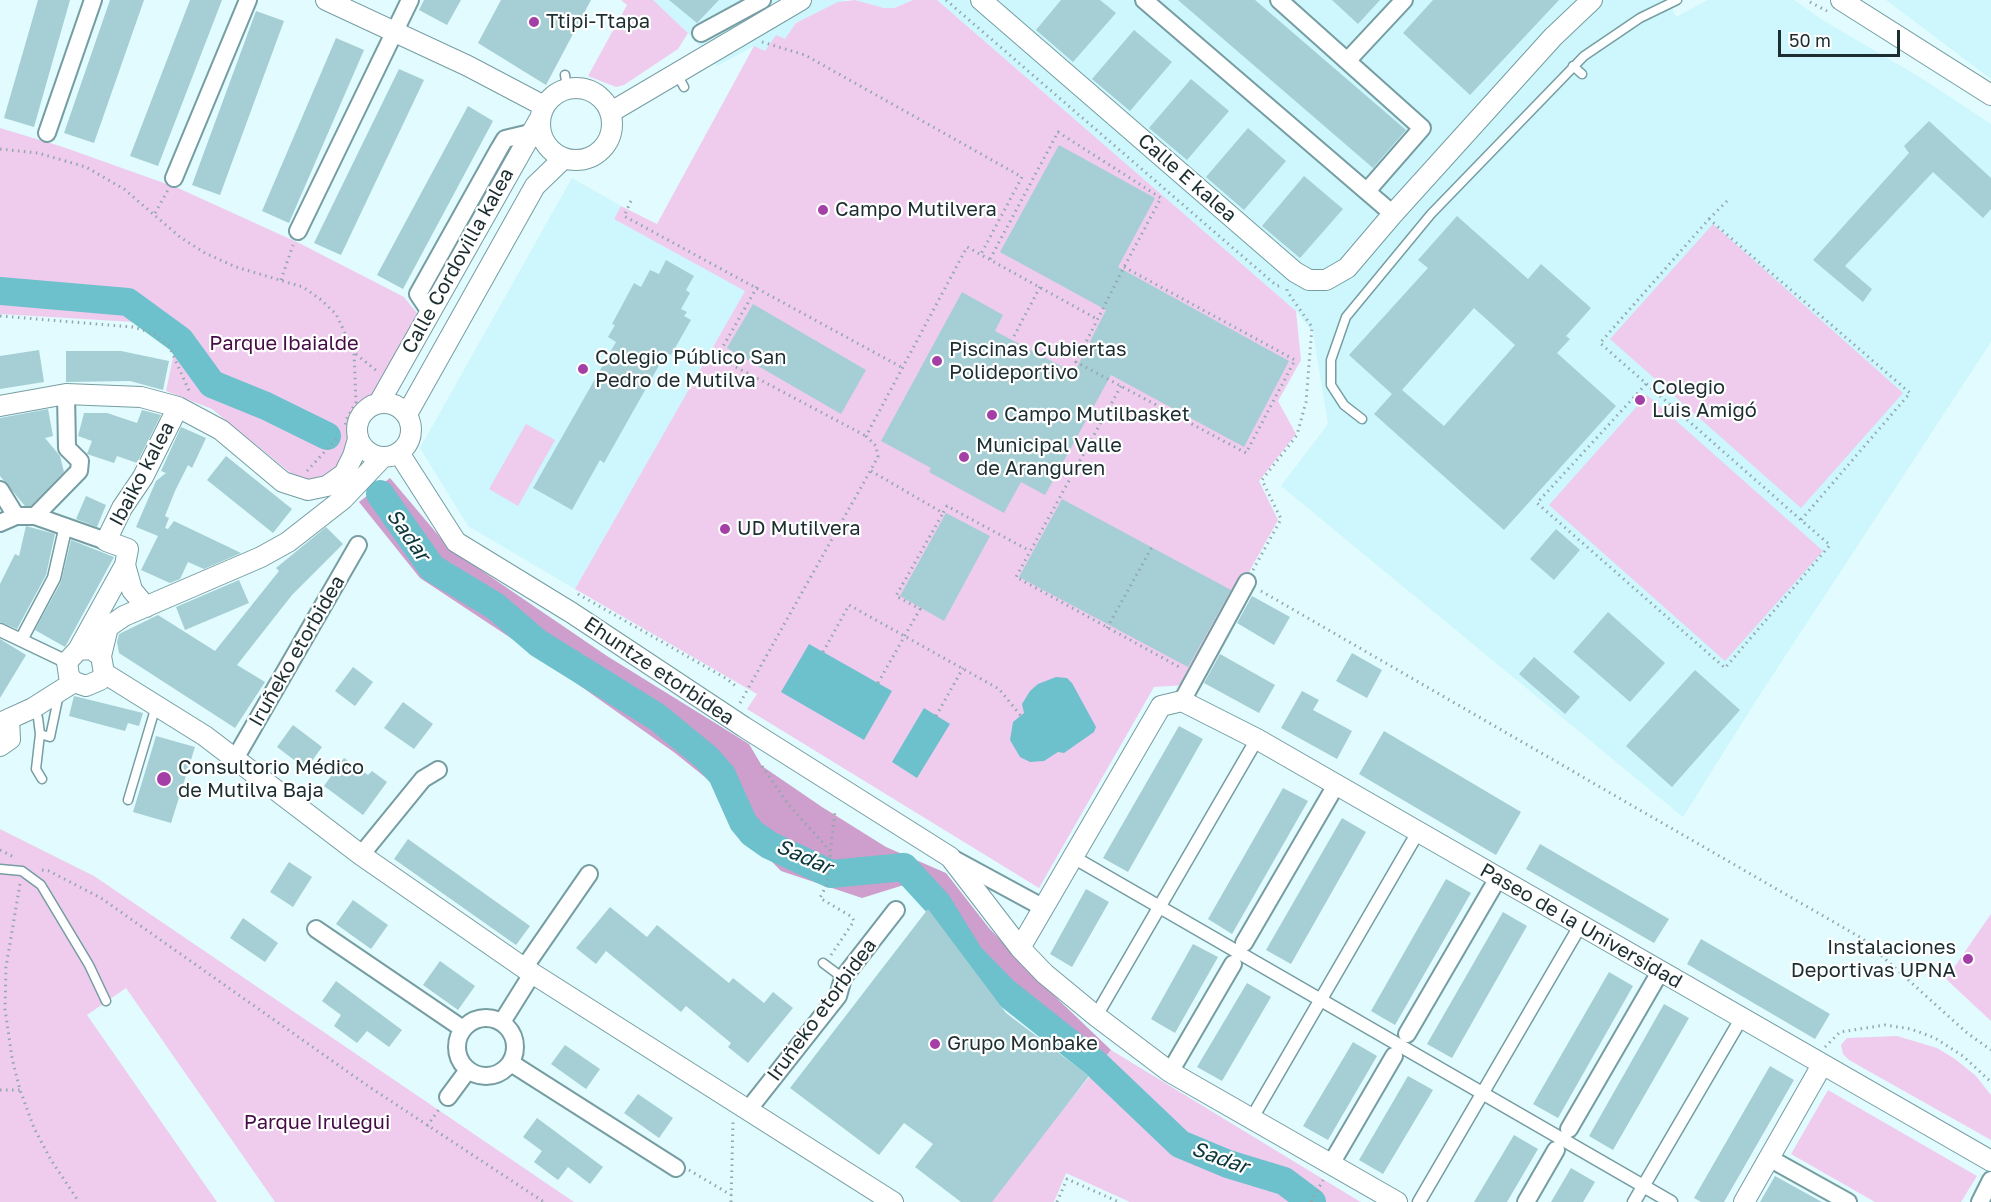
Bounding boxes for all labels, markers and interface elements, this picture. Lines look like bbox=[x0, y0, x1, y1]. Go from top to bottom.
place label: Ttipi-Ttapa bbox=[546, 10, 650, 34]
marker: Ttipi-Ttapa bbox=[527, 15, 541, 29]
scale bar bbox=[1781, 18, 1902, 56]
text: 50 m bbox=[1789, 29, 1831, 51]
street label: Calle E kalea bbox=[1133, 129, 1241, 227]
street label: Calle Cordovilla kalea bbox=[397, 164, 519, 358]
place label: Campo Mutilvera bbox=[835, 198, 997, 222]
marker: Campo Mutilvera bbox=[816, 203, 830, 217]
park label: Parque Ibaialde bbox=[209, 332, 359, 356]
place label: Piscinas Cubiertas Polideportivo bbox=[949, 338, 1127, 385]
place label: Colegio Público San Pedro de Mutilva bbox=[595, 346, 787, 393]
marker: Piscinas Cubiertas Polideportivo bbox=[930, 354, 944, 368]
marker: Colegio Público San Pedro de Mutilva bbox=[576, 362, 590, 376]
place label: Colegio Luis Amigó bbox=[1652, 376, 1757, 423]
marker: Colegio Luis Amigó bbox=[1633, 393, 1647, 407]
place label: Campo Mutilbasket bbox=[1004, 403, 1190, 427]
marker: Campo Mutilbasket bbox=[985, 408, 999, 422]
street label: Ibaiko kalea bbox=[104, 418, 180, 530]
place label: Municipal Valle de Aranguren bbox=[976, 434, 1122, 481]
marker: Municipal Valle de Aranguren bbox=[957, 450, 971, 464]
water label: Sadar bbox=[381, 504, 435, 566]
place label: UD Mutilvera bbox=[737, 517, 861, 541]
marker: UD Mutilvera bbox=[718, 522, 732, 536]
street label: Iruñeko etorbidea bbox=[244, 571, 350, 731]
street label: Ehuntze etorbidea bbox=[579, 612, 739, 730]
place label: Consultorio Médico de Mutilva Baja bbox=[178, 756, 364, 803]
marker: Consultorio Médico de Mutilva Baja bbox=[155, 770, 173, 788]
water label: Sadar bbox=[772, 834, 836, 880]
street label: Paseo de la Universidad bbox=[1476, 858, 1686, 994]
street label: Iruñeko etorbidea bbox=[762, 934, 882, 1086]
place label: Instalaciones Deportivas UPNA bbox=[1791, 936, 1956, 983]
marker: Instalaciones Deportivas UPNA bbox=[1961, 952, 1975, 966]
place label: Grupo Monbake bbox=[947, 1032, 1098, 1056]
marker: Grupo Monbake bbox=[928, 1037, 942, 1051]
park label: Parque Irulegui bbox=[244, 1111, 390, 1135]
water label: Sadar bbox=[1188, 1136, 1252, 1180]

